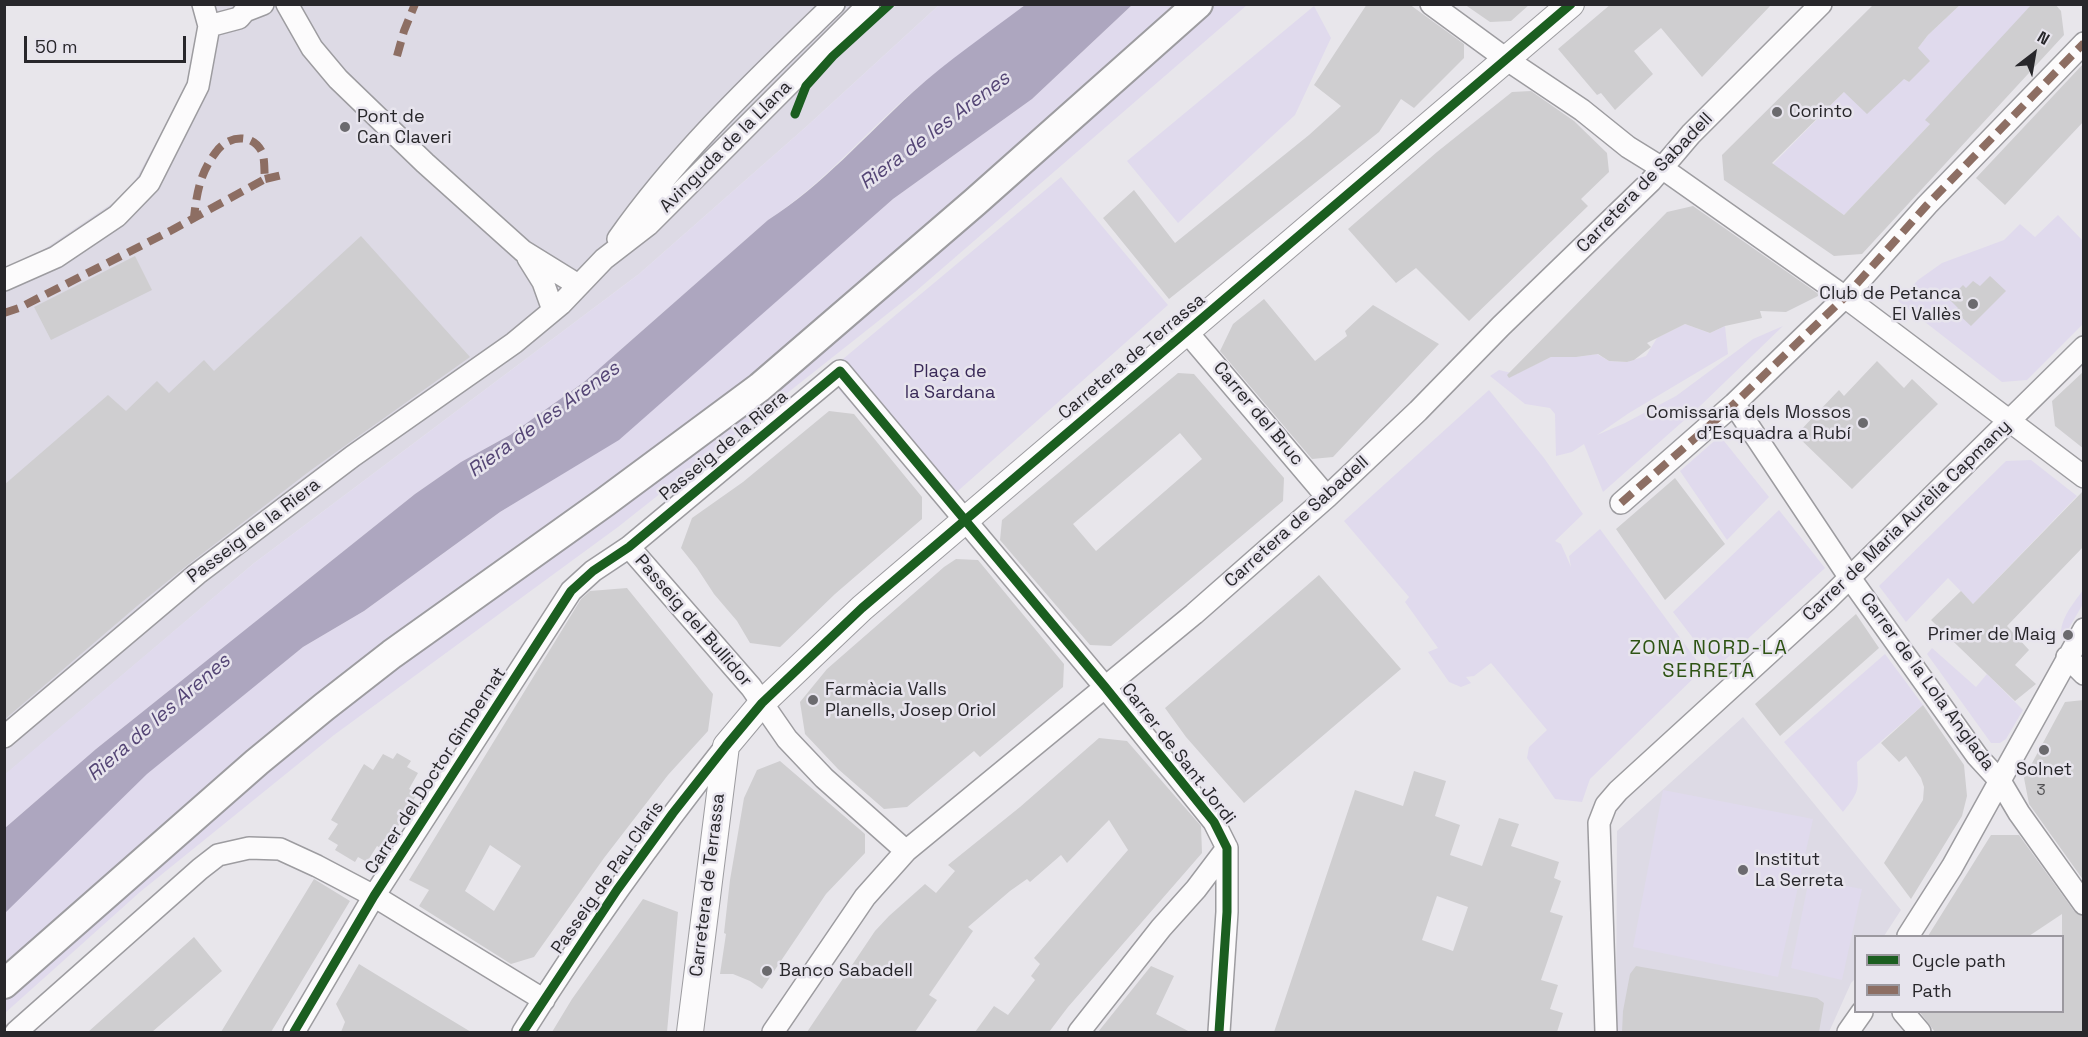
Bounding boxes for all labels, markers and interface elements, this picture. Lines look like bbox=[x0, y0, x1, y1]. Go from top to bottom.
scale bar bbox=[27, 24, 189, 62]
north arrow bbox=[2004, 24, 2064, 84]
text: N bbox=[2034, 26, 2054, 50]
text: 50 m bbox=[35, 35, 77, 58]
water label: Riera de les Arenes bbox=[855, 67, 1015, 195]
street label: Avinguda de la Llana bbox=[656, 77, 796, 217]
place label: Corinto bbox=[1789, 101, 1853, 123]
marker: Corinto bbox=[1770, 105, 1784, 119]
place label: Pont de Can Claveri bbox=[357, 106, 452, 148]
street label: Carretera de Sabadell bbox=[1572, 108, 1718, 258]
marker: Pont de Can Claveri bbox=[338, 120, 352, 134]
place label: Club de Petanca El Vallès bbox=[1819, 283, 1961, 326]
street label: Carretera de Terrassa bbox=[1054, 289, 1210, 425]
marker: Club de Petanca El Vallès bbox=[1966, 297, 1980, 311]
water label: Riera de les Arenes bbox=[463, 357, 625, 483]
street label: Carrer del Bruc bbox=[1208, 358, 1308, 470]
park label: Plaça de la Sardana bbox=[905, 361, 995, 404]
street label: Passeig de la Riera bbox=[656, 386, 792, 506]
place label: Comissaria dels Mossos d'Esquadra a Rubí bbox=[1646, 402, 1851, 444]
street label: Carrer de Maria Aurèlia Capmany bbox=[1799, 416, 2015, 626]
marker: Comissaria dels Mossos d'Esquadra a Rubí bbox=[1856, 416, 1870, 430]
street label: Carretera de Sabadell bbox=[1220, 452, 1374, 592]
street label: Passeig de la Riera bbox=[183, 474, 325, 588]
street label: Passeig del Bullidor bbox=[630, 551, 756, 691]
street label: Carrer de la Lola Anglada bbox=[1855, 589, 1999, 775]
place label: Primer de Maig bbox=[1928, 624, 2056, 646]
marker: Primer de Maig bbox=[2061, 628, 2075, 642]
district label: ZONA NORD-LA SERRETA bbox=[1630, 637, 1788, 684]
water label: Riera de les Arenes bbox=[83, 649, 235, 787]
street label: Carrer del Doctor Gimbernat bbox=[361, 663, 511, 879]
place label: Farmàcia Valls Planells, Josep Oriol bbox=[825, 679, 996, 722]
street label: Carrer de Sant Jordi bbox=[1116, 679, 1240, 829]
marker: Farmàcia Valls Planells, Josep Oriol bbox=[806, 693, 820, 707]
marker: Solnet bbox=[2037, 743, 2051, 757]
place label: Solnet bbox=[2016, 759, 2072, 781]
house number: 3 bbox=[2036, 782, 2046, 800]
street label: Carretera de Terrassa bbox=[686, 792, 730, 978]
street label: Passeig de Pau Claris bbox=[547, 798, 669, 958]
place label: Institut La Serreta bbox=[1755, 849, 1844, 892]
marker: Institut La Serreta bbox=[1736, 863, 1750, 877]
legend bbox=[1854, 935, 2064, 1013]
text: Cycle path bbox=[1912, 949, 2006, 972]
place label: Banco Sabadell bbox=[779, 960, 913, 982]
marker: Banco Sabadell bbox=[760, 964, 774, 978]
text: Path bbox=[1912, 979, 1952, 1002]

